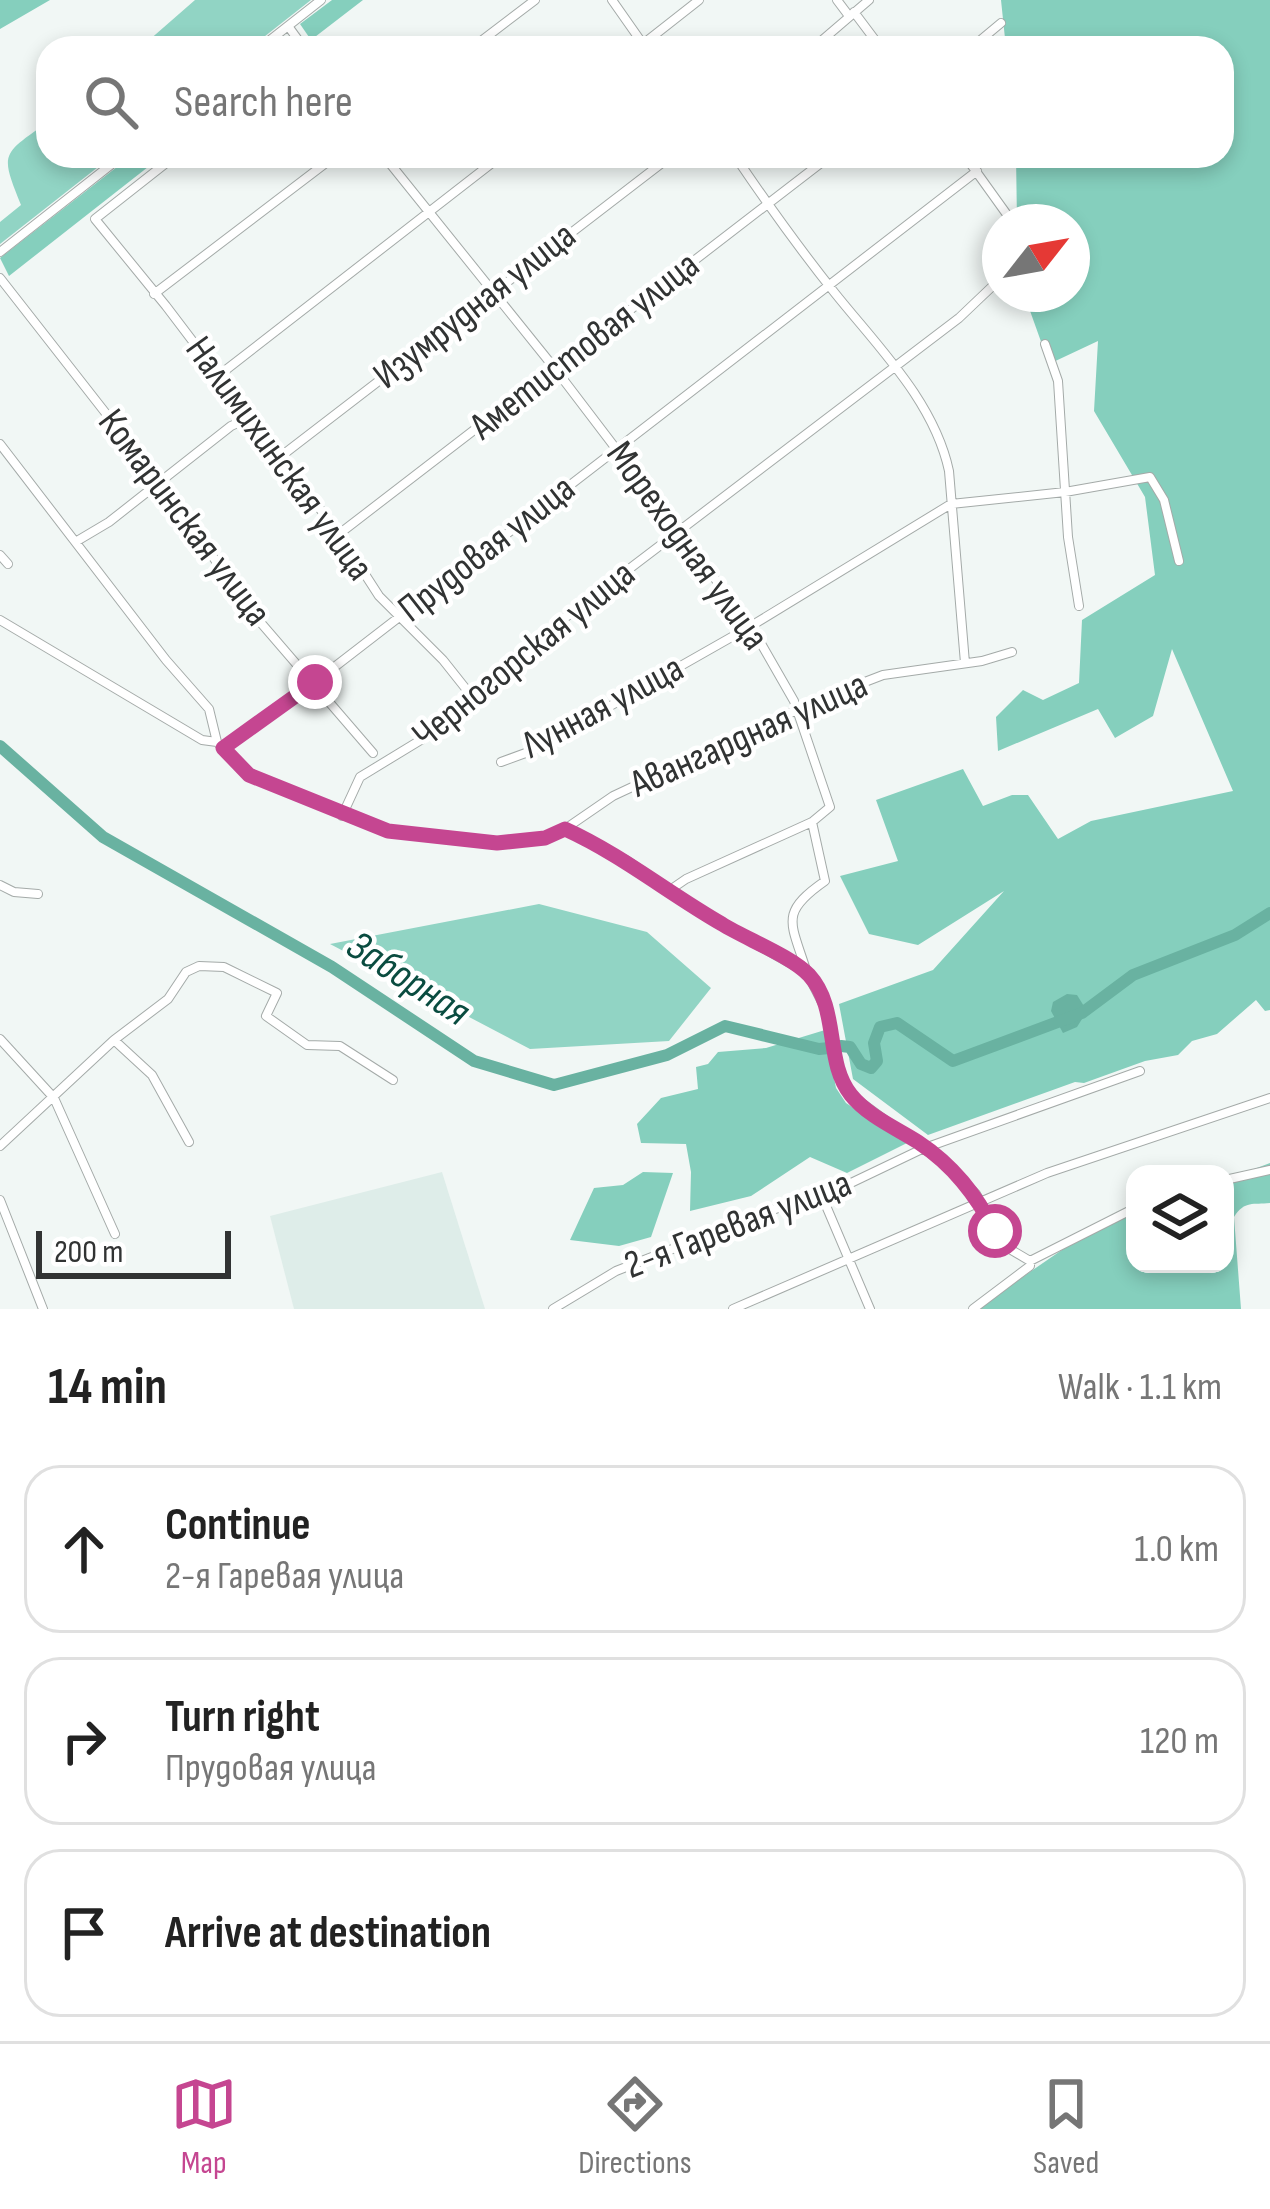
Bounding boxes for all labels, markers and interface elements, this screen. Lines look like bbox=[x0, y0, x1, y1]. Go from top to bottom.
search box bbox=[36, 36, 1234, 168]
icon: search bbox=[78, 69, 144, 135]
text: Search here bbox=[174, 75, 353, 130]
north arrow bbox=[982, 204, 1090, 312]
street label: Изумрудная улица bbox=[365, 213, 585, 399]
street label: Аметистовая улица bbox=[460, 242, 709, 451]
street label: Налимихинская улица bbox=[175, 328, 383, 590]
street label: Комаринская улица bbox=[87, 400, 281, 636]
street label: Мореходная улица bbox=[596, 433, 778, 659]
street label: Прудовая улица bbox=[389, 465, 585, 633]
street label: Черногорская улица bbox=[403, 551, 645, 759]
street label: Лунная улица bbox=[513, 645, 692, 770]
route end bbox=[288, 655, 342, 709]
street label: Авангардная улица bbox=[622, 662, 875, 809]
water label: Заборная bbox=[337, 920, 479, 1038]
street label: 2-я Гаревая улица bbox=[618, 1160, 858, 1290]
map controls bbox=[1126, 1165, 1234, 1273]
button: layers bbox=[1126, 1165, 1234, 1273]
route start bbox=[968, 1204, 1022, 1258]
scale bar bbox=[36, 1225, 231, 1278]
text: 200 m bbox=[54, 1232, 123, 1272]
text: 14 min bbox=[48, 1357, 167, 1418]
text: Walk · 1.1 km bbox=[1058, 1364, 1222, 1411]
text: Continue bbox=[165, 1498, 311, 1553]
icon: ahead bbox=[51, 1516, 117, 1582]
text: 1.0 km bbox=[1135, 1526, 1219, 1573]
text: 2-я Гаревая улица bbox=[165, 1553, 404, 1600]
text: Turn right bbox=[165, 1690, 320, 1745]
icon: right bbox=[51, 1708, 117, 1774]
text: 120 m bbox=[1140, 1718, 1219, 1765]
text: Прудовая улица bbox=[165, 1745, 377, 1792]
icon: arrive bbox=[51, 1900, 117, 1966]
text: Arrive at destination bbox=[165, 1906, 491, 1961]
tab: Map bbox=[171, 2071, 237, 2183]
tab: Directions bbox=[578, 2071, 692, 2183]
tab: Saved bbox=[1033, 2071, 1099, 2183]

